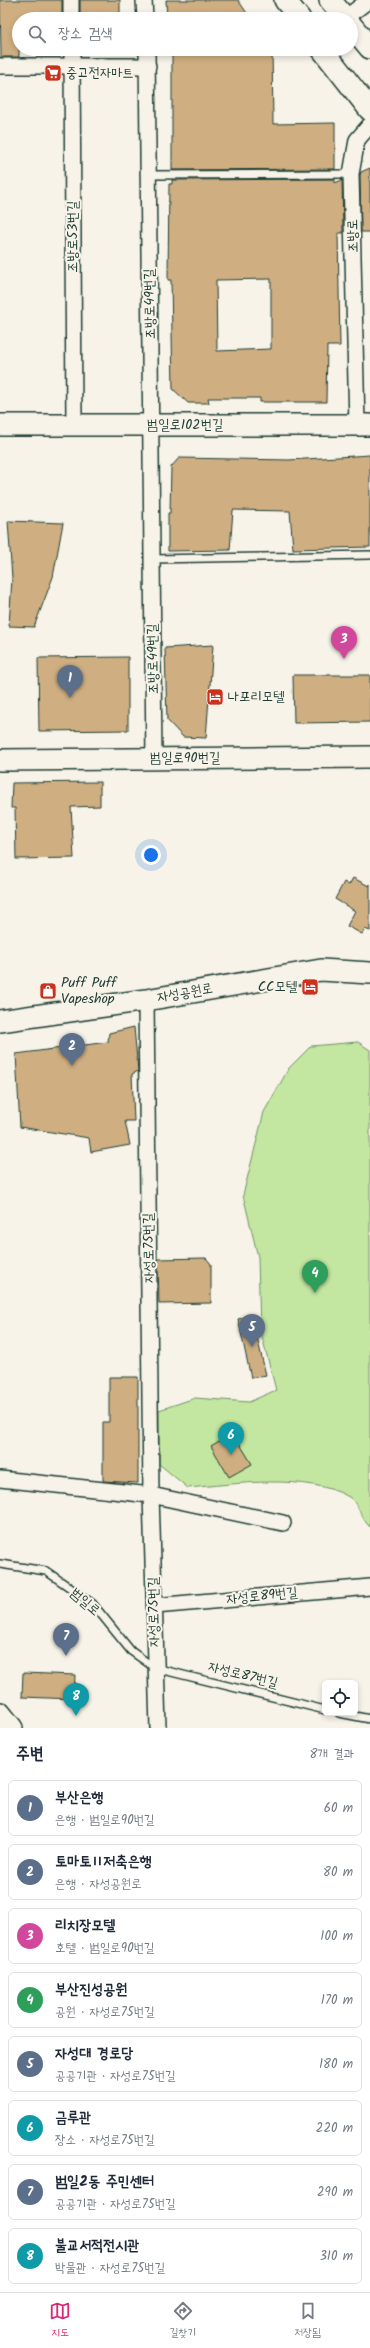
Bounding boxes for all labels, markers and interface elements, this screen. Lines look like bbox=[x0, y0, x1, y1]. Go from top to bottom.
search box bbox=[12, 12, 358, 56]
text: 장소 검색 bbox=[58, 22, 112, 46]
icon: search bbox=[26, 23, 48, 45]
place label: 중고전자마트 bbox=[66, 62, 134, 84]
supermarket icon: 중고전자마트 bbox=[43, 63, 63, 83]
street label: 조방로53번길 bbox=[62, 200, 84, 273]
street label: 조방로 bbox=[342, 219, 364, 253]
street label: 조방로49번길 bbox=[138, 268, 162, 340]
street label: 범일로102번길 bbox=[147, 414, 224, 436]
street label: 조방로49번길 bbox=[141, 623, 165, 695]
pin: 3 bbox=[331, 626, 357, 659]
pin: 1 bbox=[57, 665, 83, 698]
place label: 나포리모텔 bbox=[228, 686, 285, 708]
hotel icon: 나포리모텔 bbox=[205, 687, 225, 707]
street label: 범일로90번길 bbox=[150, 747, 221, 769]
your location bbox=[141, 845, 161, 865]
place label: Puff Puff Vapeshop bbox=[61, 972, 118, 1010]
place label: CC모텔 bbox=[258, 976, 298, 998]
street label: 자성공원로 bbox=[155, 977, 215, 1009]
hotel icon: CC모텔 bbox=[300, 977, 320, 997]
shop icon: Puff Puff Vapeshop bbox=[38, 981, 58, 1001]
pin: 2 bbox=[59, 1033, 85, 1066]
street label: 자성로75번길 bbox=[137, 1212, 161, 1283]
pin: 4 bbox=[302, 1260, 328, 1293]
pin: 5 bbox=[239, 1314, 265, 1347]
pin: 6 bbox=[218, 1422, 244, 1455]
street label: 자성로75번길 bbox=[142, 1576, 166, 1647]
street label: 자성로89번길 bbox=[225, 1581, 299, 1611]
street label: 범일로 bbox=[65, 1583, 105, 1621]
pin: 7 bbox=[53, 1623, 79, 1656]
street label: 자성로87번길 bbox=[206, 1656, 281, 1694]
map controls bbox=[322, 1680, 358, 1716]
button: locate bbox=[322, 1680, 358, 1716]
pin: 8 bbox=[63, 1683, 89, 1716]
text: 주변 bbox=[16, 1741, 43, 1768]
text: 8개 결과 bbox=[310, 1744, 354, 1765]
text: 부산은행 bbox=[55, 1786, 103, 1810]
text: 1 bbox=[28, 1798, 32, 1819]
text: 60 m bbox=[324, 1798, 353, 1819]
text: 은행 · 범일로90번길 bbox=[55, 1810, 155, 1831]
text: 토마토Ⅱ저축은행 bbox=[55, 1850, 152, 1874]
text: 2 bbox=[26, 1862, 34, 1883]
text: 80 m bbox=[323, 1862, 353, 1883]
text: 은행 · 자성공원로 bbox=[55, 1874, 142, 1895]
text: 리치장모텔 bbox=[55, 1914, 115, 1938]
text: 3 bbox=[26, 1926, 34, 1947]
text: 100 m bbox=[320, 1926, 353, 1947]
text: 호텔 · 범일로90번길 bbox=[55, 1938, 155, 1959]
text: 부산진성공원 bbox=[55, 1978, 127, 2002]
text: 4 bbox=[26, 1990, 34, 2011]
text: 170 m bbox=[321, 1990, 353, 2011]
text: 공원 · 자성로75번길 bbox=[55, 2002, 155, 2023]
text: 자성대 경로당 bbox=[55, 2042, 133, 2066]
text: 5 bbox=[27, 2054, 33, 2075]
text: 180 m bbox=[319, 2054, 353, 2075]
text: 공공기관 · 자성로75번길 bbox=[55, 2066, 176, 2087]
text: 금루관 bbox=[55, 2106, 91, 2130]
text: 6 bbox=[26, 2118, 34, 2139]
text: 220 m bbox=[316, 2118, 353, 2139]
text: 장소 · 자성로75번길 bbox=[55, 2130, 155, 2151]
text: 범일2동 주민센터 bbox=[55, 2170, 154, 2194]
text: 7 bbox=[27, 2182, 33, 2203]
text: 290 m bbox=[317, 2182, 353, 2203]
text: 공공기관 · 자성로75번길 bbox=[55, 2194, 176, 2215]
text: 불교서적전시관 bbox=[55, 2234, 140, 2258]
text: 8 bbox=[26, 2246, 34, 2267]
text: 310 m bbox=[319, 2246, 353, 2267]
text: 박물관 · 자성로75번길 bbox=[55, 2258, 165, 2279]
tab: 지도 bbox=[49, 2300, 71, 2342]
tab: 길찾기 bbox=[169, 2300, 196, 2342]
tab: 저장됨 bbox=[294, 2300, 321, 2342]

